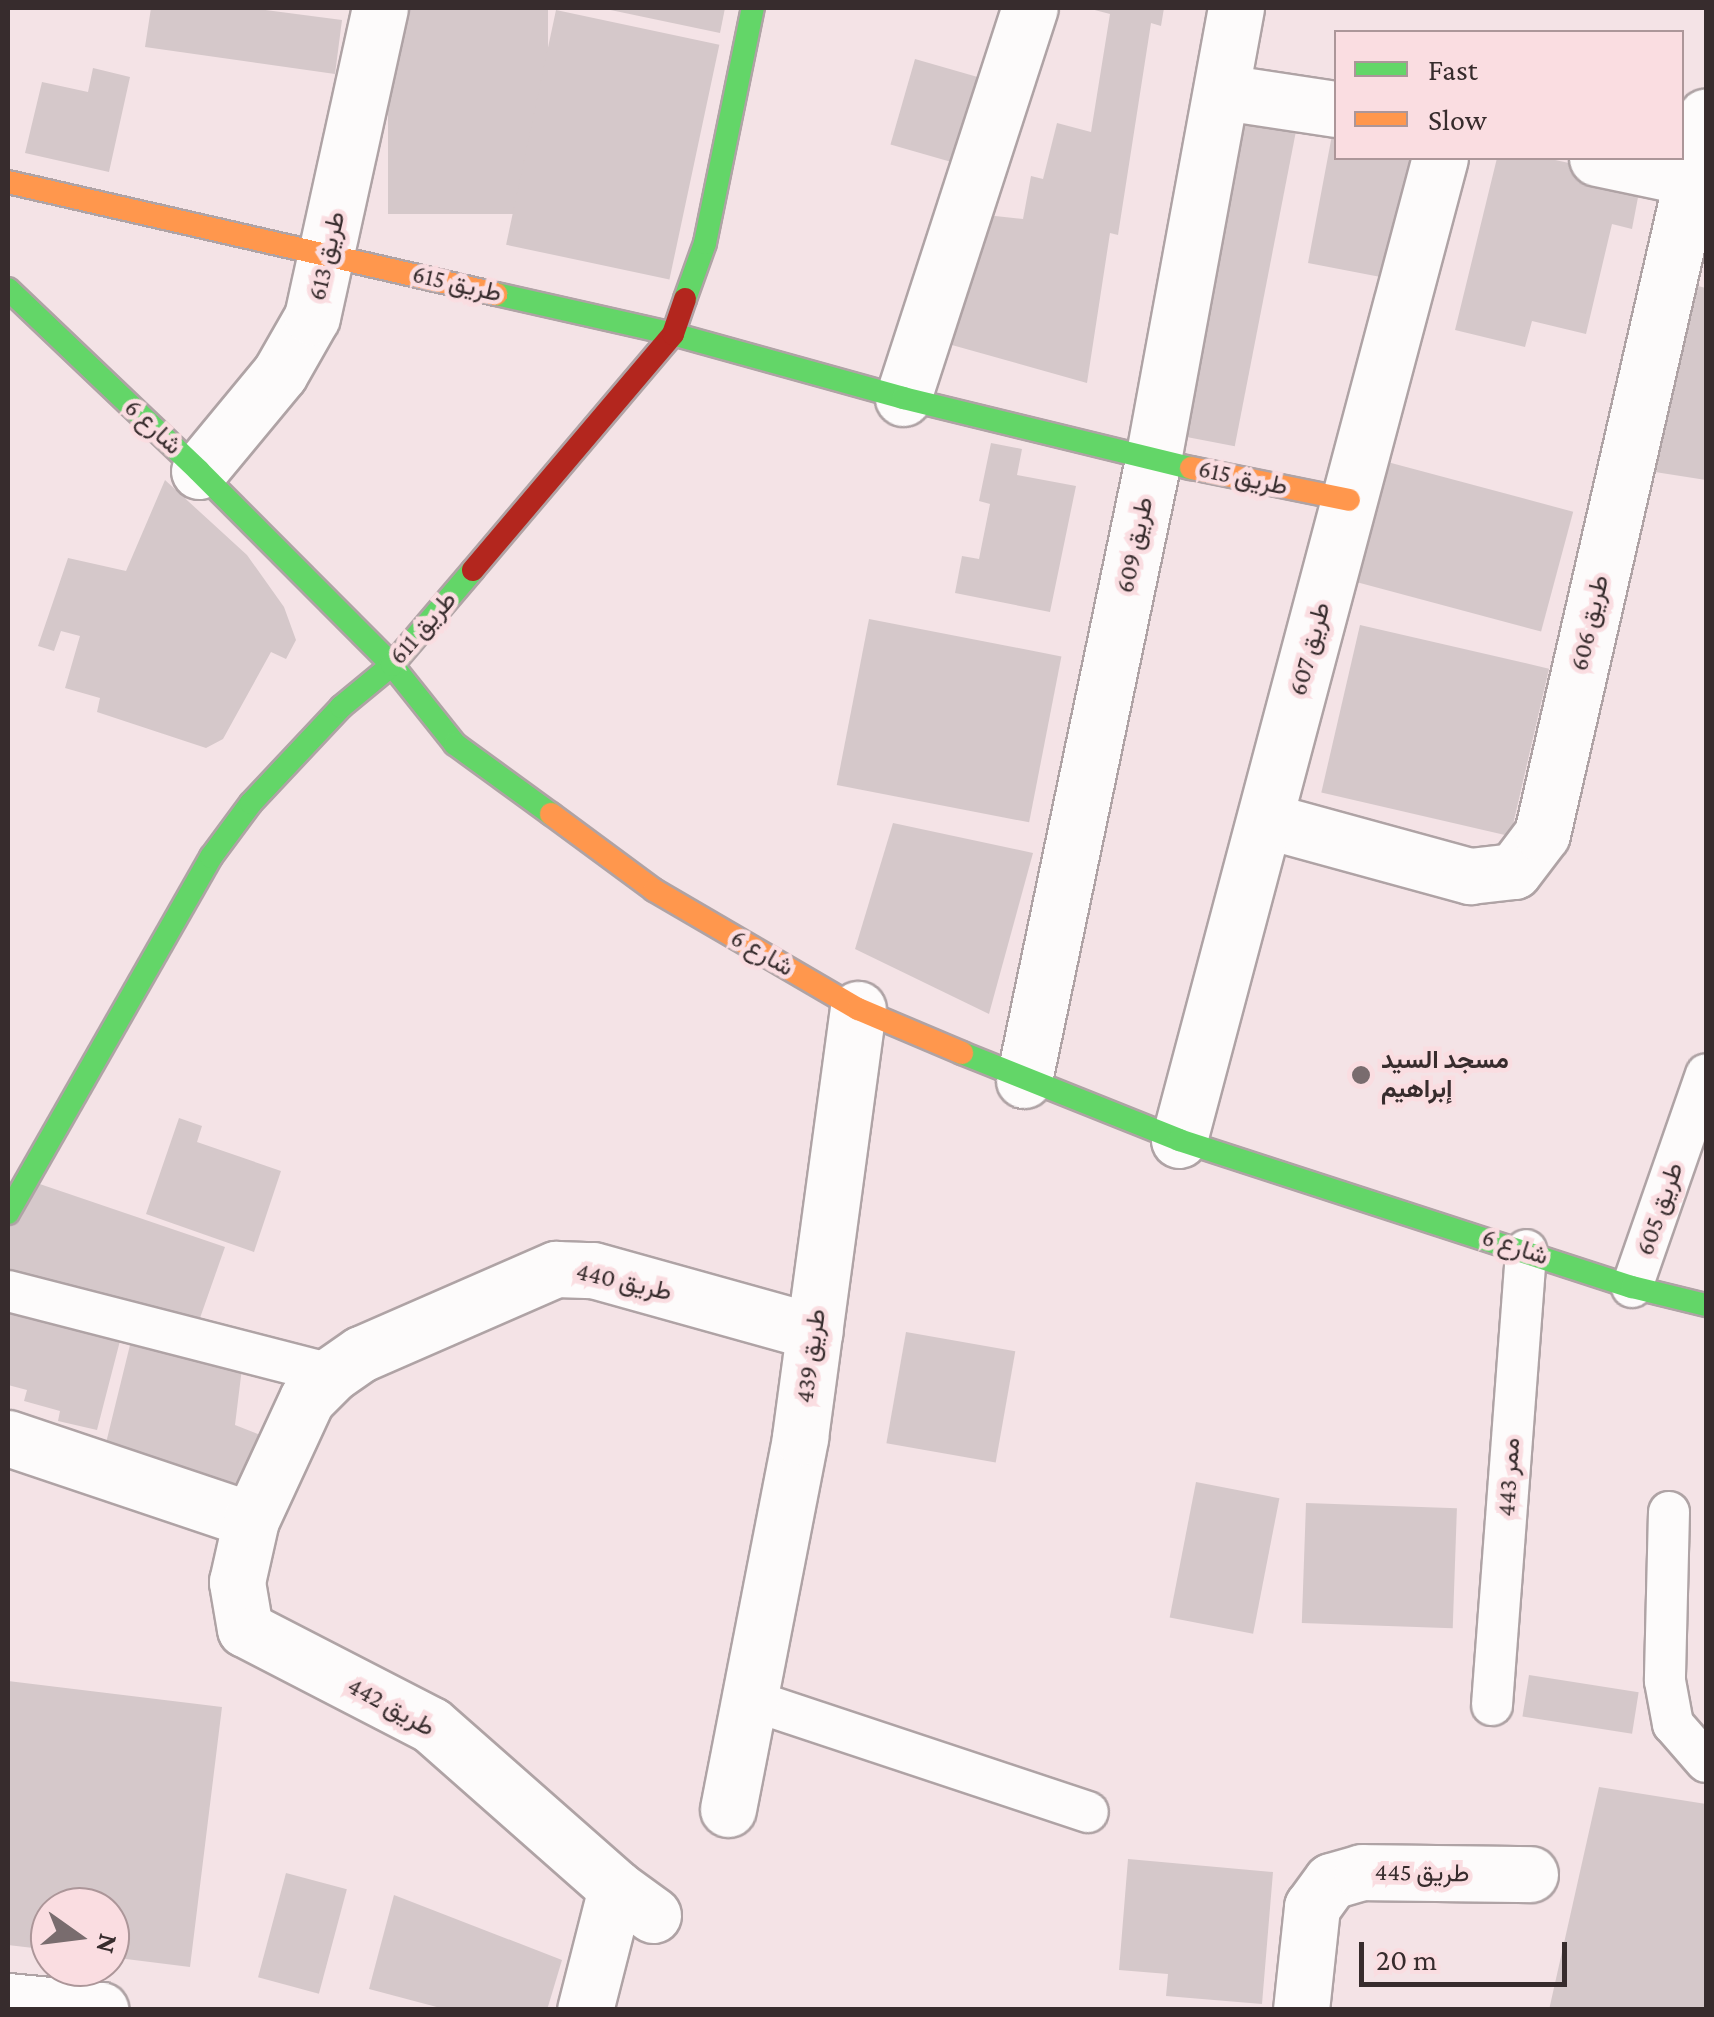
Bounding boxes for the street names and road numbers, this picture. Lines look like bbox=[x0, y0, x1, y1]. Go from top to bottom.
street label: طريق 613 bbox=[302, 209, 352, 303]
street label: طريق 615 bbox=[410, 259, 504, 309]
street label: شارع 6 bbox=[118, 393, 188, 461]
street label: طريق 615 bbox=[1196, 454, 1290, 502]
street label: طريق 609 bbox=[1110, 494, 1160, 596]
street label: طريق 606 bbox=[1564, 572, 1616, 674]
street label: طريق 611 bbox=[383, 585, 463, 671]
street label: طريق 607 bbox=[1283, 599, 1337, 699]
street label: شارع 6 bbox=[725, 923, 799, 983]
street label: طريق 605 bbox=[1630, 1159, 1690, 1259]
street label: شارع 6 bbox=[1478, 1222, 1552, 1272]
street label: طريق 440 bbox=[573, 1256, 675, 1308]
street label: طريق 439 bbox=[790, 1307, 832, 1405]
street label: ممر 443 bbox=[1491, 1436, 1527, 1518]
street label: طريق 442 bbox=[342, 1671, 440, 1743]
street label: طريق 445 bbox=[1374, 1857, 1470, 1889]

